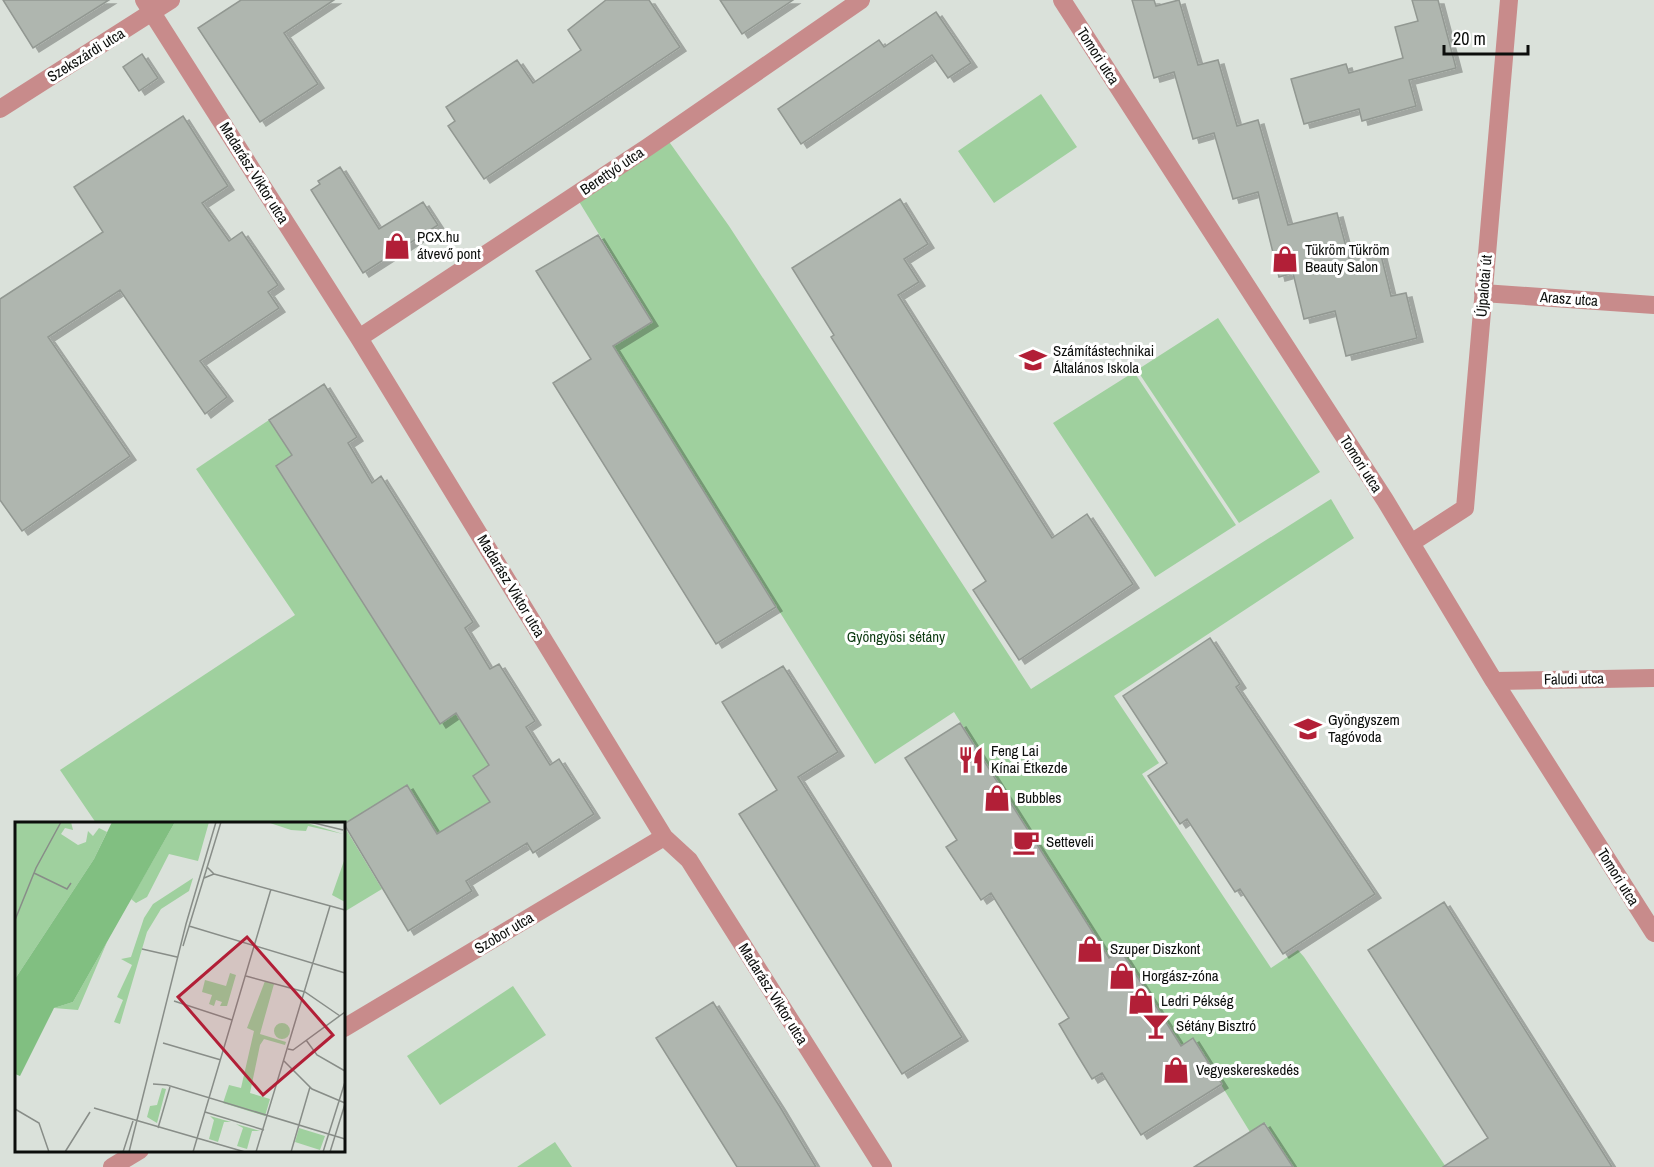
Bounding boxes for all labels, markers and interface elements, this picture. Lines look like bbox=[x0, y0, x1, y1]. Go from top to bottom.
scale bar bbox=[1444, 18, 1528, 56]
street label: Szekszárdi utca bbox=[43, 22, 129, 87]
street label: Tomori utca bbox=[1072, 23, 1125, 89]
text: 20 m bbox=[1453, 26, 1486, 51]
street label: Madarász Viktor utca bbox=[215, 118, 294, 228]
street label: Berettyó utca bbox=[576, 142, 648, 200]
place label: PCX.hu átvevő pont bbox=[417, 226, 481, 264]
shop icon: PCX.hu átvevő pont bbox=[382, 231, 412, 261]
place label: Tükröm Tükröm Beauty Salon bbox=[1305, 239, 1389, 277]
shop icon: Tükröm Tükröm Beauty Salon bbox=[1270, 244, 1300, 274]
street label: Újpalotai út bbox=[1470, 253, 1497, 318]
street label: Arasz utca bbox=[1538, 286, 1599, 311]
place label: Számítástechnikai Általános Iskola bbox=[1052, 340, 1154, 378]
school or university icon: Számítástechnikai Általános Iskola bbox=[1018, 345, 1048, 375]
street label: Tomori utca bbox=[1335, 431, 1388, 497]
street label: Madarász Viktor utca bbox=[473, 531, 550, 641]
park label: Gyöngyösi sétány bbox=[847, 626, 946, 647]
street label: Faludi utca bbox=[1544, 667, 1604, 690]
place label: Gyöngyszem Tagóvoda bbox=[1328, 709, 1400, 747]
school or university icon: Gyöngyszem Tagóvoda bbox=[1293, 714, 1323, 744]
place label: Feng Lai Kínai Étkezde bbox=[991, 740, 1068, 778]
restaurant icon: Feng Lai Kínai Étkezde bbox=[956, 745, 986, 775]
shop icon: Bubbles bbox=[982, 783, 1012, 813]
place label: Bubbles bbox=[1017, 787, 1061, 808]
inset map bbox=[15, 822, 345, 1152]
cafe icon: Setteveli bbox=[1011, 827, 1041, 857]
place label: Setteveli bbox=[1046, 831, 1094, 852]
street label: Tomori utca bbox=[1592, 844, 1644, 910]
street label: Szobor utca bbox=[470, 907, 537, 958]
shop icon: Szuper Diszkont bbox=[1075, 934, 1105, 964]
place label: Szuper Diszkont bbox=[1110, 938, 1201, 959]
street label: Madarász Viktor utca bbox=[734, 939, 813, 1049]
shop icon: Horgász-zóna bbox=[1107, 961, 1137, 991]
place label: Horgász-zóna bbox=[1142, 965, 1219, 986]
shop icon: Ledri Pékség bbox=[1126, 986, 1156, 1016]
place label: Ledri Pékség bbox=[1161, 990, 1234, 1011]
bar icon: Sétány Bisztró bbox=[1141, 1011, 1171, 1041]
place label: Sétány Bisztró bbox=[1176, 1015, 1256, 1036]
shop icon: Vegyeskereskedés bbox=[1161, 1055, 1191, 1085]
place label: Vegyeskereskedés bbox=[1196, 1059, 1299, 1080]

